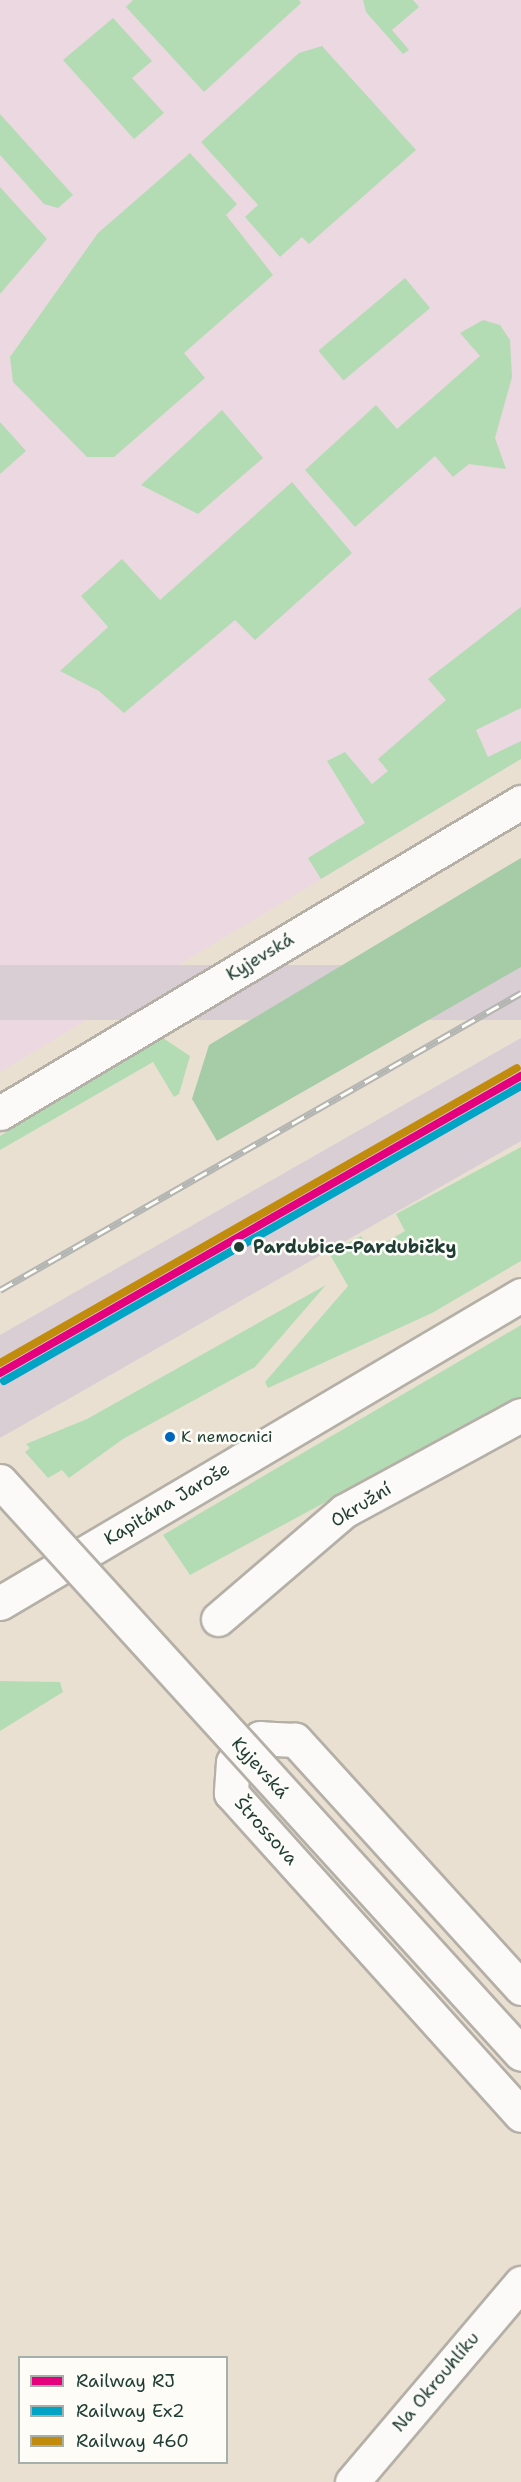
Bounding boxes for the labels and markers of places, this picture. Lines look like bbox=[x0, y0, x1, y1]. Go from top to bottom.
place label: Pardubice-Pardubičky bbox=[253, 1236, 456, 1258]
marker: Pardubice-Pardubičky bbox=[230, 1238, 248, 1256]
place label: K nemocnici bbox=[181, 1427, 273, 1447]
marker: K nemocnici bbox=[164, 1431, 176, 1443]

